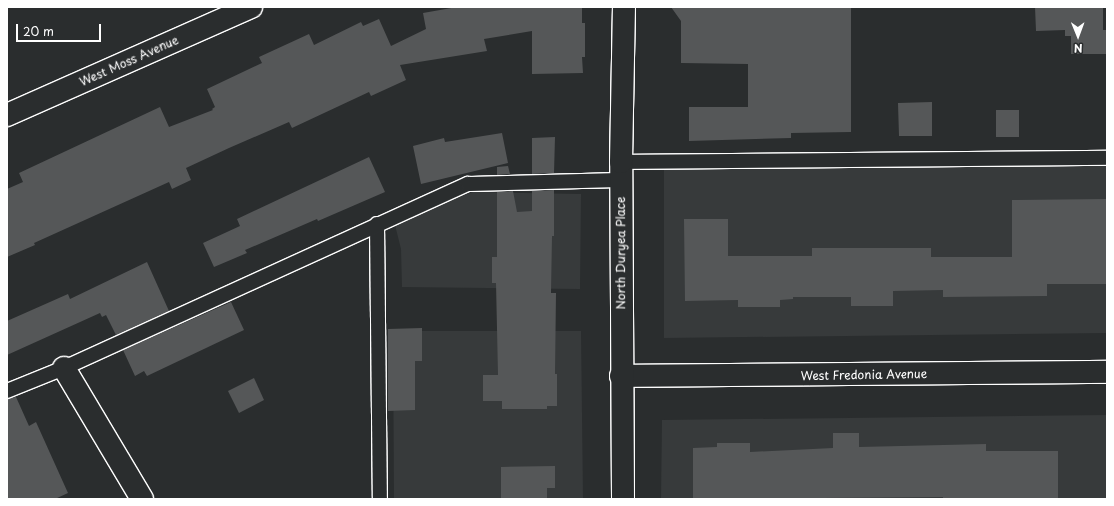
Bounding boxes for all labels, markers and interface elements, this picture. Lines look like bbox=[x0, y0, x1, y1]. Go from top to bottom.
scale bar bbox=[18, 16, 103, 42]
north arrow bbox=[1058, 16, 1098, 56]
text: 20 m bbox=[23, 22, 54, 40]
street label: West Moss Avenue bbox=[78, 33, 180, 89]
text: N bbox=[1074, 40, 1083, 57]
street label: North Duryea Place bbox=[614, 195, 628, 311]
street label: West Fredonia Avenue bbox=[801, 367, 927, 383]

